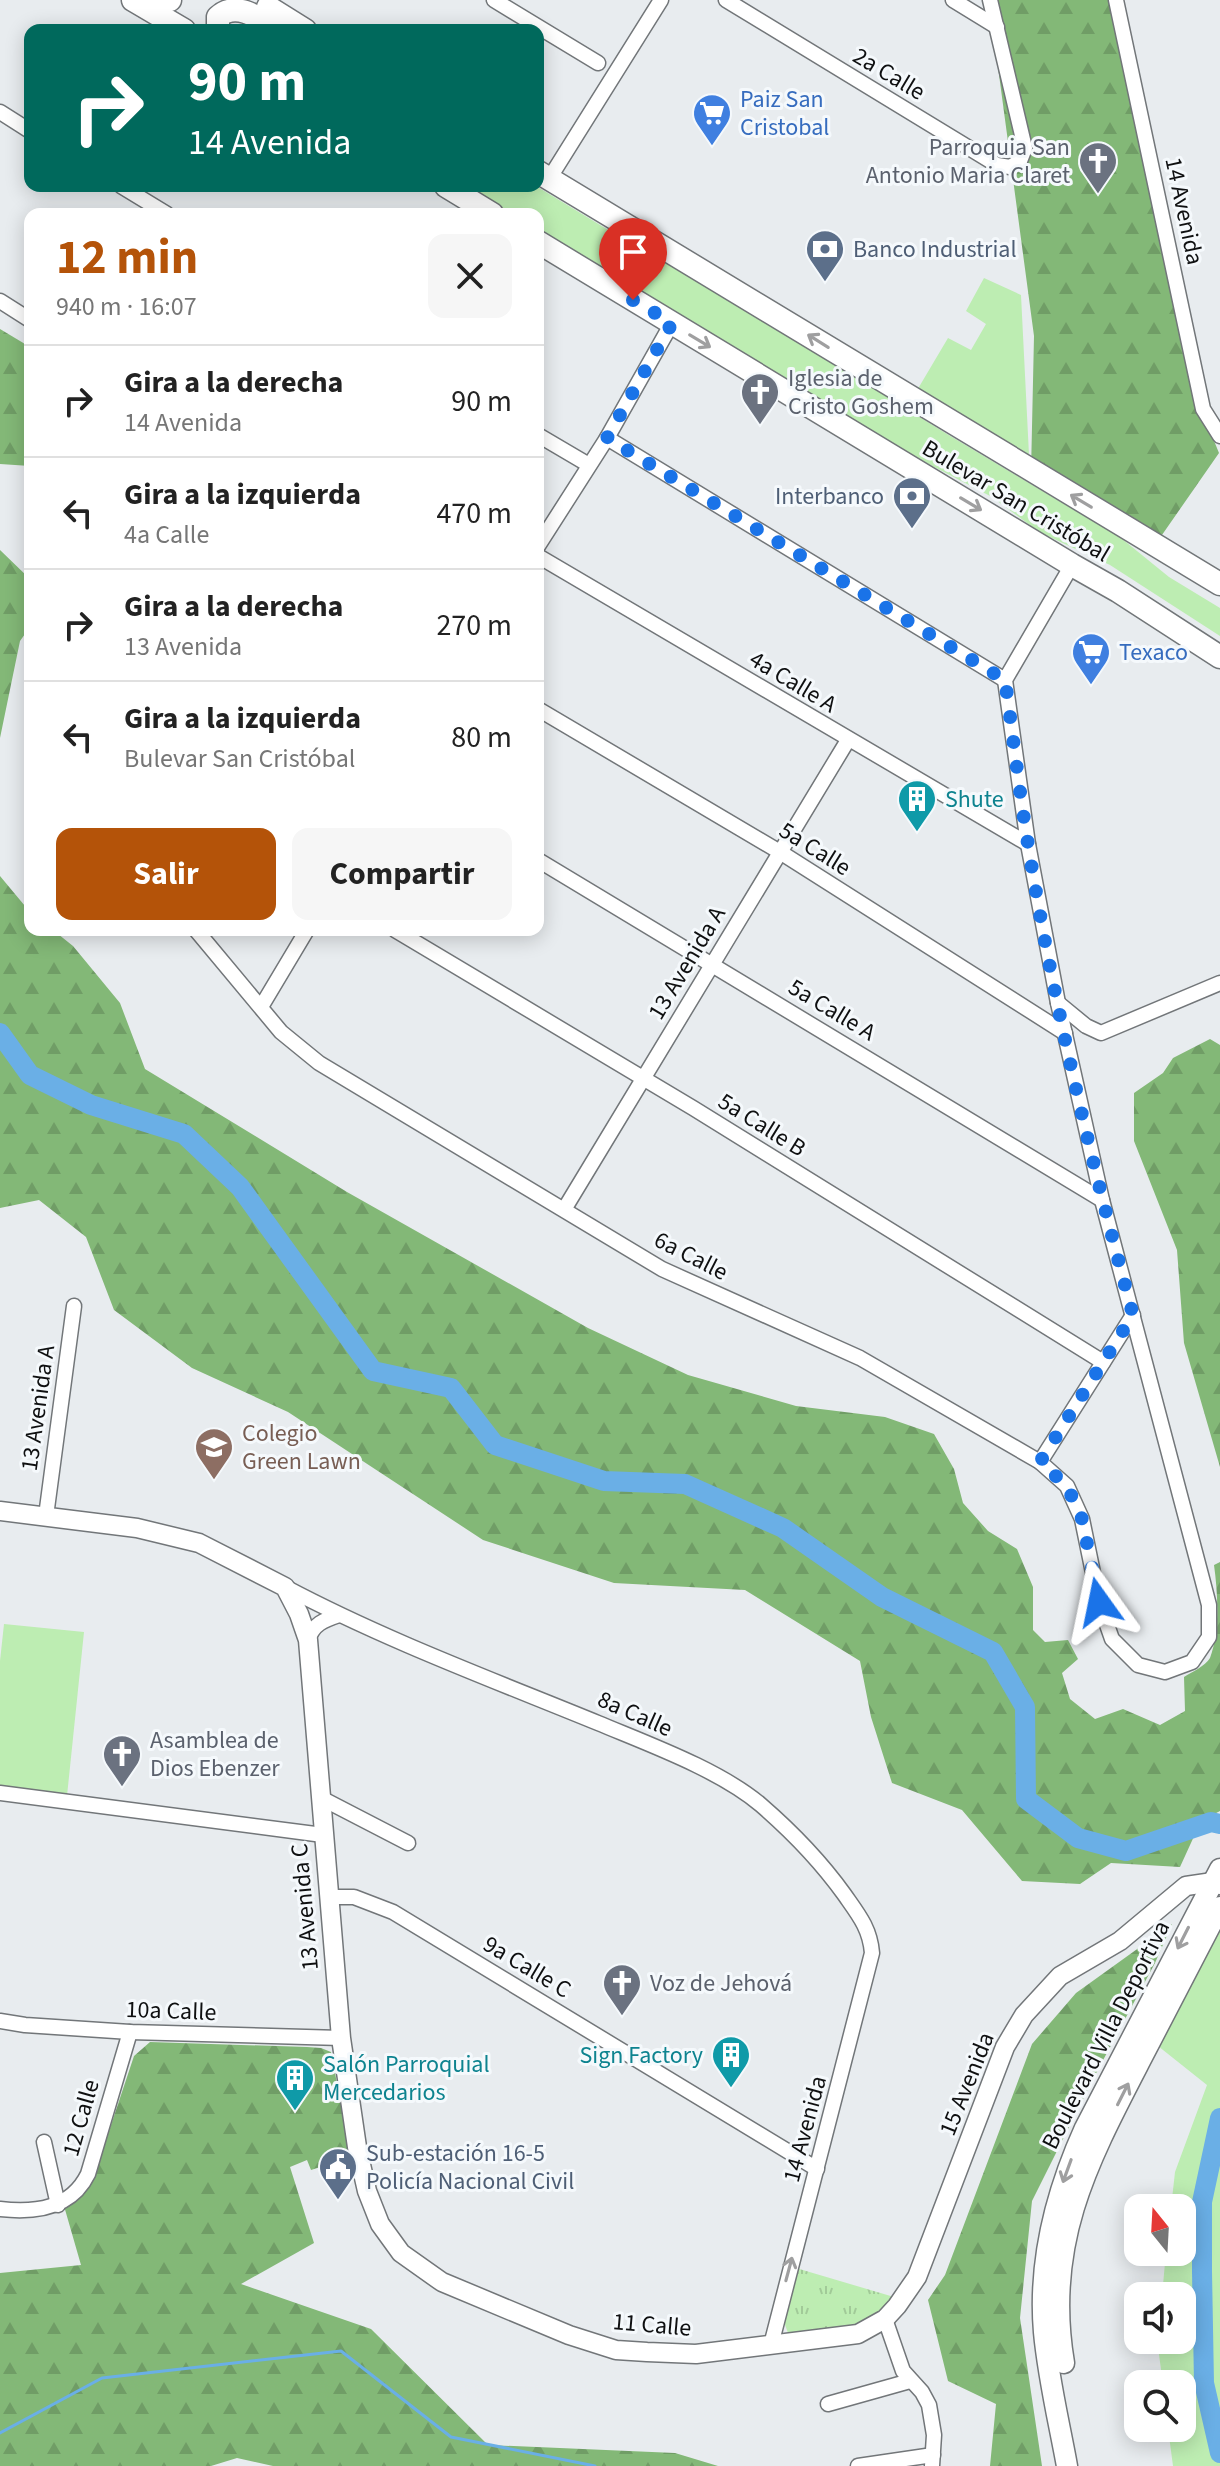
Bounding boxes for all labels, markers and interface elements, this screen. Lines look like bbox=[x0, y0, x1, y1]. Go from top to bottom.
street label: 2a Calle bbox=[846, 39, 932, 109]
text: 90 m bbox=[188, 43, 306, 122]
icon: right bbox=[56, 56, 160, 160]
place label: Paiz San Cristobal bbox=[740, 82, 829, 145]
supermarket icon: Paiz San Cristobal bbox=[691, 92, 733, 147]
text: 14 Avenida bbox=[188, 117, 351, 168]
place label: Parroquia San Antonio Maria Claret bbox=[866, 130, 1070, 193]
church icon: Parroquia San Antonio Maria Claret bbox=[1077, 140, 1119, 195]
street label: 14 Avenida bbox=[1156, 154, 1212, 268]
pin bbox=[599, 218, 667, 300]
text: 12 min bbox=[56, 224, 198, 292]
bank icon: Banco Industrial bbox=[804, 228, 846, 283]
icon: arrive bbox=[611, 230, 655, 274]
place label: Banco Industrial bbox=[853, 232, 1017, 267]
button: close bbox=[428, 234, 512, 318]
text: 940 m · 16:07 bbox=[56, 288, 197, 325]
one-way arrow bbox=[688, 333, 711, 349]
one-way arrow bbox=[807, 333, 830, 349]
text: Gira a la derecha bbox=[124, 361, 343, 404]
place label: Iglesia de Cristo Goshem bbox=[788, 361, 934, 424]
church icon: Iglesia de Cristo Goshem bbox=[739, 371, 781, 426]
icon: right bbox=[56, 379, 100, 423]
text: 90 m bbox=[451, 380, 512, 423]
text: 14 Avenida bbox=[124, 404, 242, 441]
street label: Bulevar San Cristóbal bbox=[915, 431, 1117, 571]
text: Gira a la izquierda bbox=[124, 473, 361, 516]
bank icon: Interbanco bbox=[891, 475, 933, 530]
place label: Interbanco bbox=[775, 479, 884, 514]
icon: left bbox=[56, 491, 100, 535]
text: 470 m bbox=[436, 492, 512, 535]
one-way arrow bbox=[1070, 493, 1093, 509]
one-way arrow bbox=[959, 496, 982, 512]
text: 4a Calle bbox=[124, 516, 209, 553]
text: Gira a la derecha bbox=[124, 585, 343, 628]
icon: right bbox=[56, 603, 100, 647]
text: 270 m bbox=[436, 604, 512, 647]
text: 13 Avenida bbox=[124, 628, 242, 665]
supermarket icon: Texaco bbox=[1070, 631, 1112, 686]
place label: Texaco bbox=[1119, 635, 1188, 670]
street label: 4a Calle A bbox=[743, 642, 843, 722]
text: Gira a la izquierda bbox=[124, 697, 361, 740]
icon: left bbox=[56, 715, 100, 759]
text: 80 m bbox=[451, 716, 512, 759]
text: Bulevar San Cristóbal bbox=[124, 740, 355, 777]
building icon: Shute bbox=[896, 778, 938, 833]
place label: Shute bbox=[945, 782, 1004, 817]
street label: 5a Calle bbox=[772, 813, 858, 885]
button: Salir bbox=[56, 828, 276, 920]
button: Compartir bbox=[292, 828, 512, 920]
street label: 13 Avenida A bbox=[639, 900, 735, 1026]
street label: 5a Calle A bbox=[782, 970, 882, 1050]
street label: 5a Calle B bbox=[711, 1084, 813, 1166]
street label: 6a Calle bbox=[648, 1223, 734, 1289]
street label: 13 Avenida A bbox=[12, 1343, 64, 1473]
place label: Colegio Green Lawn bbox=[242, 1416, 361, 1479]
school or university icon: Colegio Green Lawn bbox=[193, 1426, 235, 1481]
position arrow bbox=[1057, 1560, 1141, 1644]
street label: 8a Calle bbox=[592, 1682, 678, 1746]
place label: Asamblea de Dios Ebenzer bbox=[150, 1723, 280, 1786]
church icon: Asamblea de Dios Ebenzer bbox=[101, 1733, 143, 1788]
street label: 13 Avenida C bbox=[282, 1842, 328, 1972]
street label: Boulevard Villa Deportiva bbox=[1033, 1914, 1179, 2156]
one-way arrow bbox=[1175, 1926, 1191, 1950]
street label: 9a Calle C bbox=[476, 1927, 578, 2007]
church icon: Voz de Jehová bbox=[601, 1962, 643, 2017]
place label: Voz de Jehová bbox=[650, 1966, 792, 2001]
street label: 10a Calle bbox=[125, 1992, 217, 2030]
street label: 15 Avenida bbox=[930, 2027, 1004, 2141]
building icon: Sign Factory bbox=[710, 2034, 752, 2089]
place label: Sign Factory bbox=[579, 2038, 703, 2073]
place label: Salón Parroquial Mercedarios bbox=[323, 2047, 490, 2110]
building icon: Salón Parroquial Mercedarios bbox=[274, 2057, 316, 2112]
street label: 14 Avenida bbox=[774, 2072, 836, 2186]
street label: 12 Calle bbox=[53, 2075, 109, 2161]
one-way arrow bbox=[1115, 2083, 1131, 2107]
place label: Sub-estación 16-5 Policía Nacional Civil bbox=[366, 2136, 574, 2199]
public building icon: Sub-estación 16-5 Policía Nacional Civil bbox=[317, 2146, 359, 2201]
one-way arrow bbox=[1059, 2158, 1073, 2182]
north arrow bbox=[1124, 2194, 1196, 2266]
map controls bbox=[1124, 2194, 1196, 2442]
one-way arrow bbox=[782, 2256, 797, 2282]
button: sound bbox=[1124, 2282, 1196, 2354]
street label: 11 Calle bbox=[611, 2304, 693, 2346]
button: search bbox=[1124, 2370, 1196, 2442]

